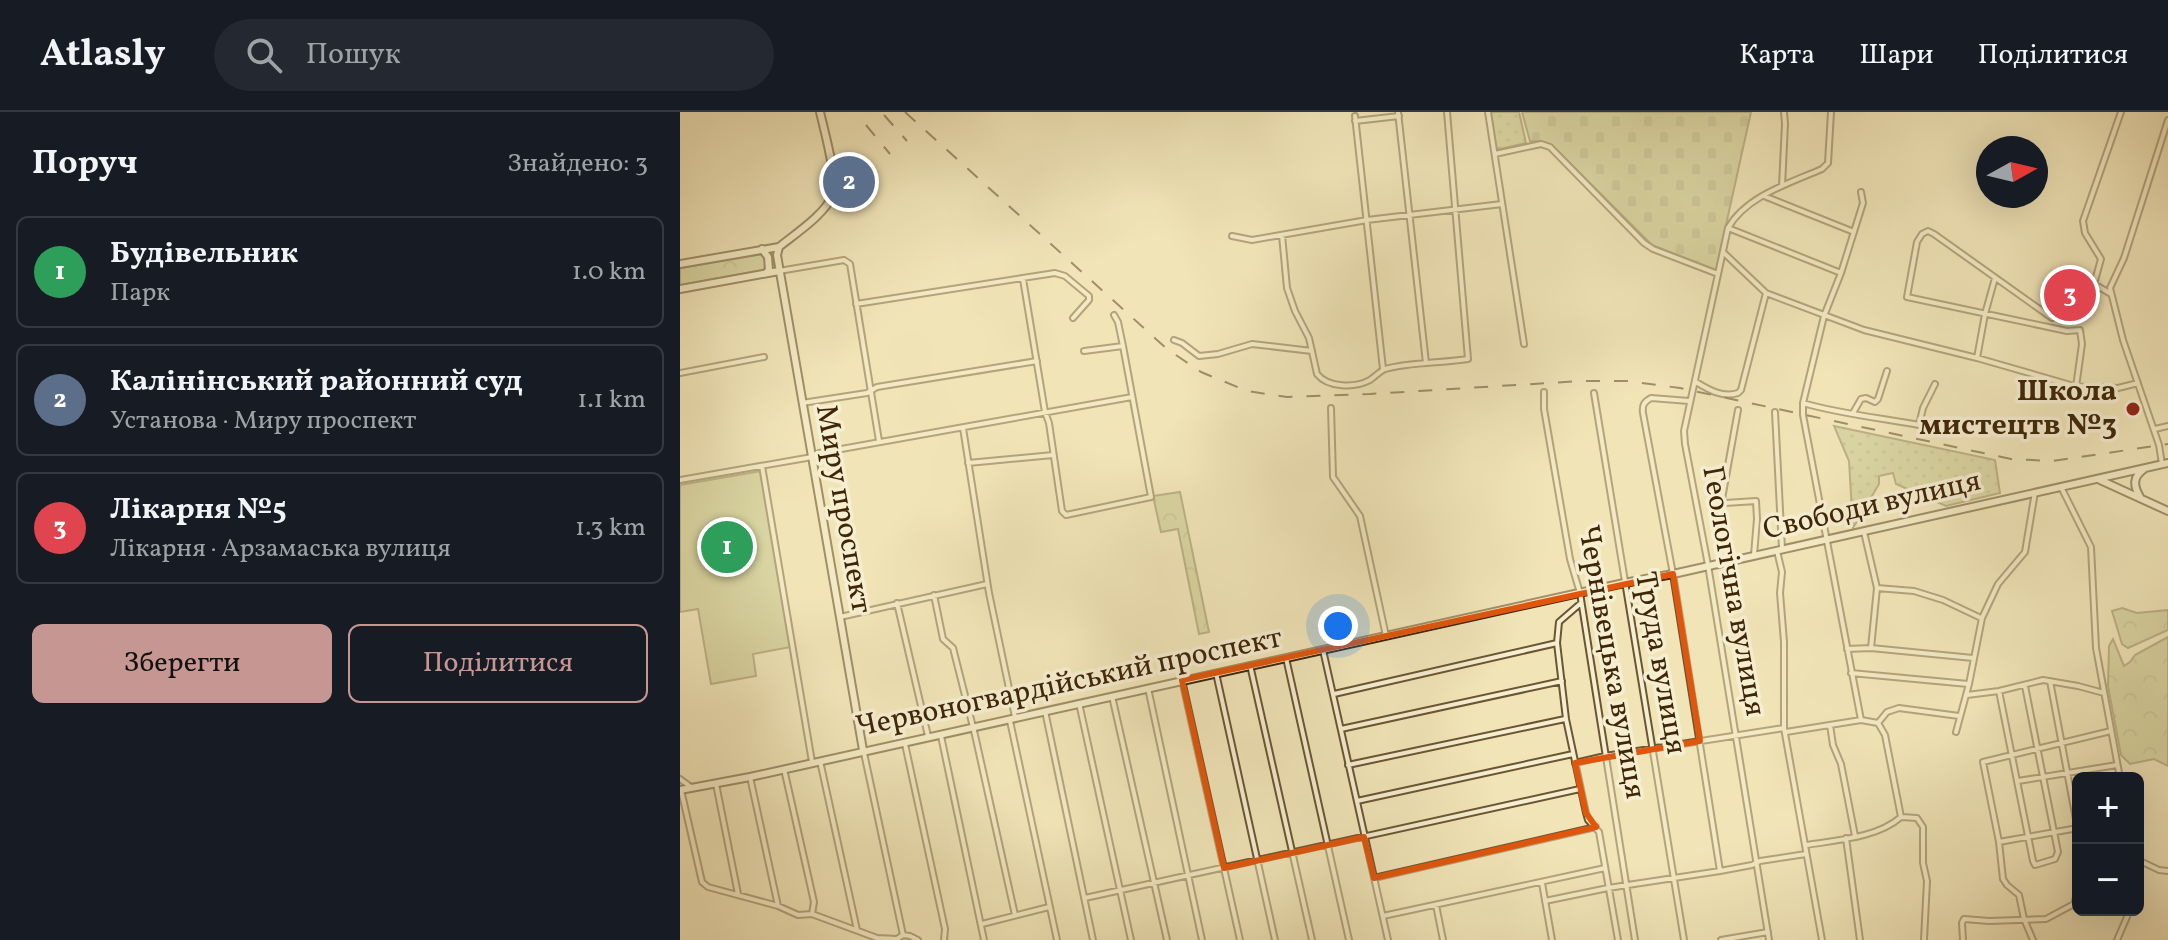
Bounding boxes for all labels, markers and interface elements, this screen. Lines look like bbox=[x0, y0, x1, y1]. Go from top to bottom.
search box bbox=[214, 19, 774, 91]
text: Atlasly bbox=[40, 29, 166, 82]
icon: search bbox=[242, 33, 286, 77]
text: Пошук bbox=[306, 34, 401, 76]
text: Карта bbox=[1739, 36, 1815, 75]
text: Шари bbox=[1859, 36, 1934, 75]
text: Поділитися bbox=[1978, 36, 2128, 75]
north arrow bbox=[1976, 136, 2048, 208]
text: Поруч bbox=[32, 141, 138, 188]
text: Знайдено: 3 bbox=[507, 146, 648, 182]
pin: 2 bbox=[823, 152, 875, 212]
text: Будівельник bbox=[110, 233, 298, 275]
text: 1 bbox=[55, 254, 65, 290]
text: 1.0 km bbox=[572, 254, 646, 290]
pin: 3 bbox=[2044, 265, 2096, 325]
text: Парк bbox=[110, 275, 170, 311]
text: Калінінський районний суд bbox=[110, 361, 523, 403]
place label: Школа мистецтв №3 bbox=[1919, 371, 2117, 447]
text: 2 bbox=[53, 382, 67, 418]
text: 1.1 km bbox=[577, 382, 646, 418]
marker: Школа мистецтв №3 bbox=[2124, 400, 2142, 418]
street label: Миру проспект bbox=[804, 401, 882, 617]
text: Установа · Миру проспект bbox=[110, 403, 416, 439]
street label: Свободи вулиця bbox=[1759, 461, 1985, 551]
street label: Геологічна вулиця bbox=[1690, 463, 1776, 719]
text: Лікарня №5 bbox=[110, 489, 287, 531]
text: 3 bbox=[53, 510, 67, 546]
text: 1.3 km bbox=[575, 510, 646, 546]
pin: 1 bbox=[701, 517, 753, 577]
street label: Чернівецька вулиця bbox=[1566, 522, 1656, 802]
text: Лікарня · Арзамаська вулиця bbox=[110, 531, 451, 567]
street label: Труда вулиця bbox=[1623, 568, 1697, 758]
your location bbox=[1318, 606, 1358, 646]
street label: Червоногвардійський проспект bbox=[852, 617, 1286, 749]
button: Зберегти bbox=[32, 624, 332, 703]
button: Поділитися bbox=[348, 624, 648, 703]
map controls bbox=[2072, 772, 2144, 916]
button: + bbox=[2072, 772, 2144, 844]
button: − bbox=[2072, 844, 2144, 916]

